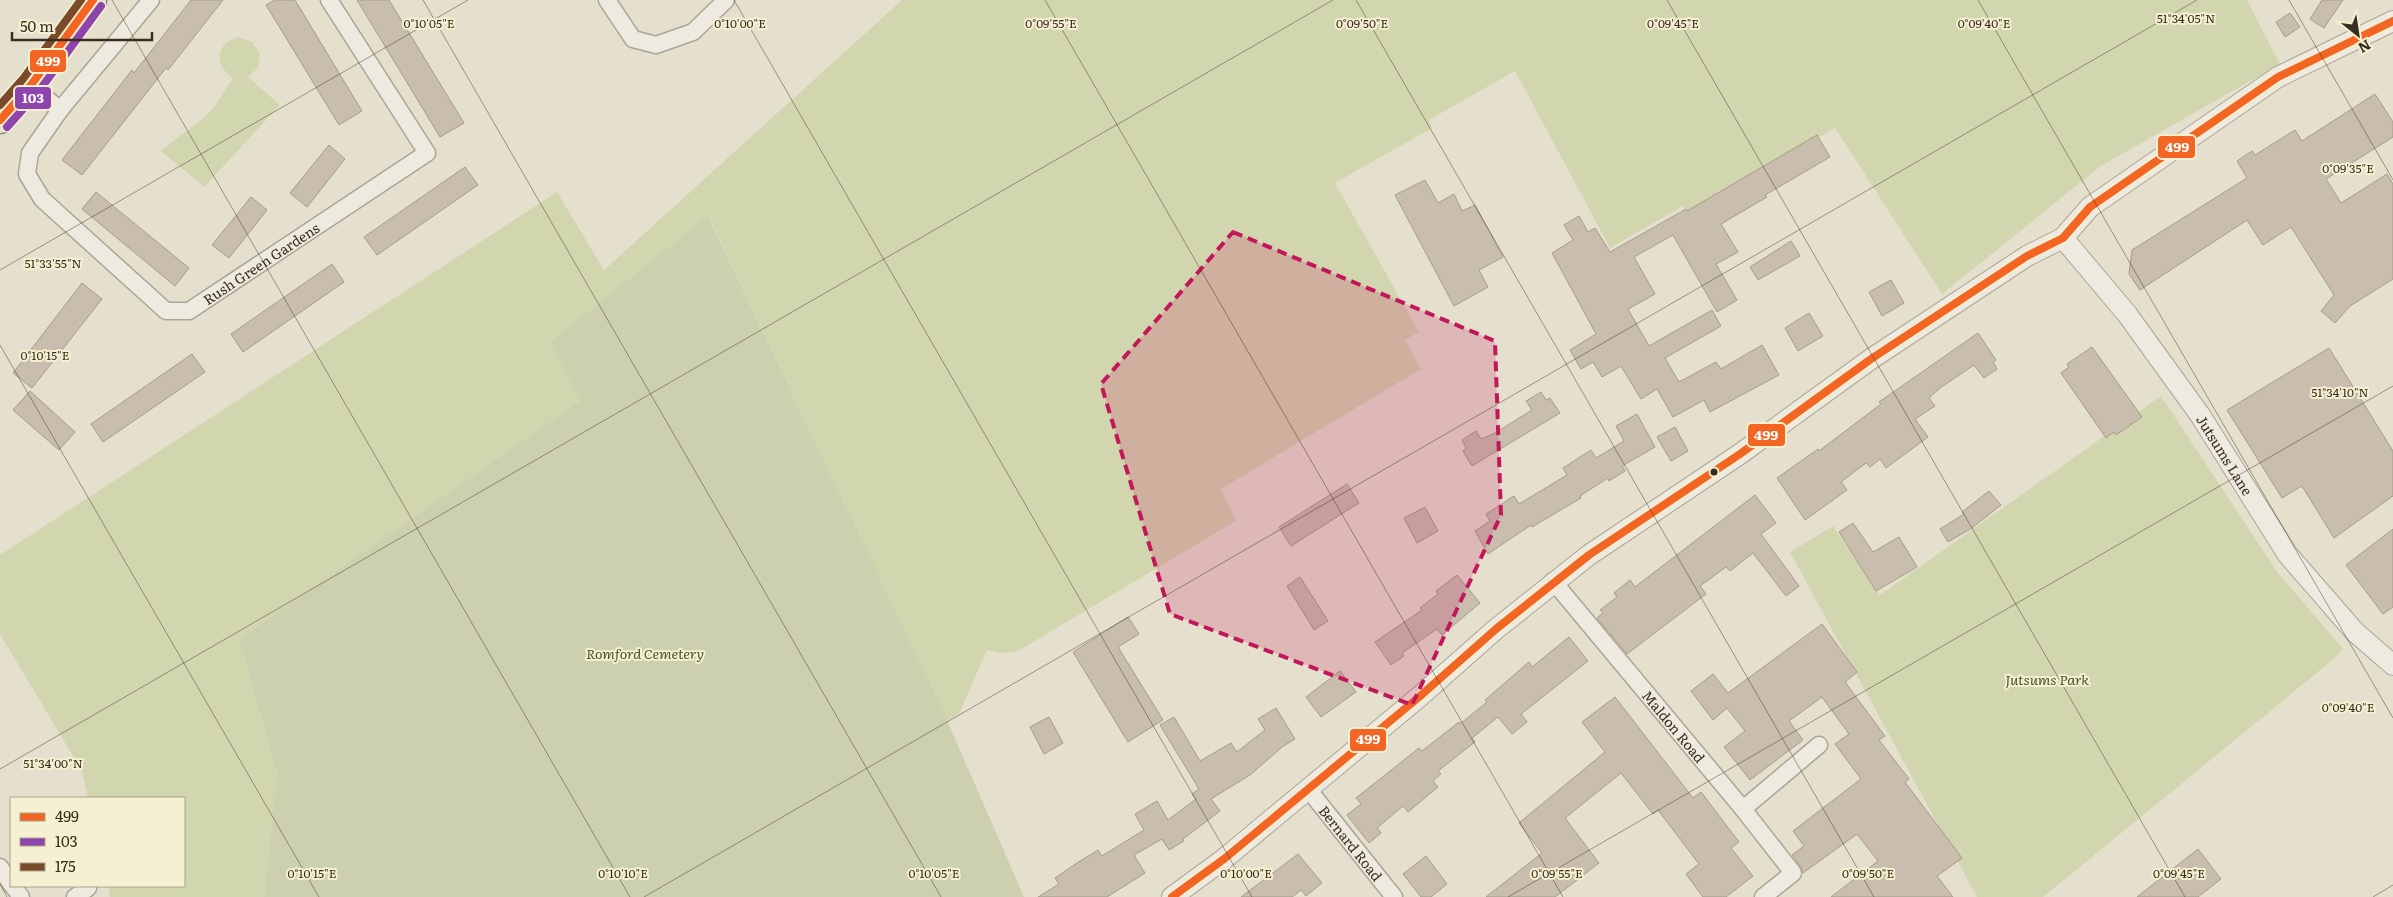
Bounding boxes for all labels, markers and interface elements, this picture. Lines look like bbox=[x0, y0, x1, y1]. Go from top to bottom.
text: 51°34'05"N bbox=[2157, 9, 2215, 27]
scale bar bbox=[12, 10, 152, 42]
north arrow bbox=[2333, 10, 2383, 60]
text: 50 m bbox=[20, 14, 54, 37]
text: 0°10'05"E bbox=[404, 14, 455, 32]
text: 0°10'00"E bbox=[714, 14, 766, 32]
text: 0°09'55"E bbox=[1025, 14, 1077, 32]
text: 0°09'50"E bbox=[1336, 14, 1388, 32]
text: 0°09'45"E bbox=[1647, 14, 1699, 32]
text: 0°09'40"E bbox=[1958, 14, 2011, 32]
text: N bbox=[2355, 36, 2375, 59]
line badge: 499 bbox=[29, 49, 67, 73]
text: 499 bbox=[36, 50, 60, 70]
line badge: 103 bbox=[14, 86, 52, 110]
text: 103 bbox=[22, 87, 44, 107]
line badge: 499 bbox=[2157, 135, 2196, 159]
text: 499 bbox=[2165, 136, 2189, 156]
text: 0°09'35"E bbox=[2322, 159, 2374, 177]
street label: Rush Green Gardens bbox=[199, 217, 323, 309]
text: 51°33'55"N bbox=[24, 254, 82, 272]
text: 0°10'15"E bbox=[21, 346, 70, 364]
text: 51°34'10"N bbox=[2311, 383, 2369, 401]
street label: Jutsums Lane bbox=[2192, 411, 2258, 499]
line badge: 499 bbox=[1747, 423, 1786, 447]
text: 499 bbox=[1754, 424, 1778, 444]
unlabelled marker bbox=[1709, 467, 1719, 477]
park label: Romford Cemetery bbox=[586, 643, 704, 663]
park label: Jutsums Park bbox=[2005, 669, 2089, 689]
street label: Maldon Road bbox=[1638, 686, 1710, 767]
text: 0°09'40"E bbox=[2322, 698, 2375, 716]
line badge: 499 bbox=[1349, 728, 1387, 752]
text: 499 bbox=[1356, 728, 1380, 748]
text: 51°34'00"N bbox=[23, 754, 83, 772]
legend bbox=[10, 797, 185, 887]
street label: Bernard Road bbox=[1315, 801, 1388, 885]
text: 499 bbox=[55, 804, 79, 827]
text: 103 bbox=[55, 829, 78, 852]
text: 175 bbox=[55, 854, 76, 877]
text: 0°10'15"E bbox=[288, 864, 337, 882]
text: 0°10'10"E bbox=[598, 864, 648, 882]
text: 0°10'05"E bbox=[909, 864, 960, 882]
text: 0°10'00"E bbox=[1220, 864, 1272, 882]
text: 0°09'55"E bbox=[1531, 864, 1583, 882]
text: 0°09'50"E bbox=[1842, 864, 1894, 882]
text: 0°09'45"E bbox=[2153, 864, 2205, 882]

